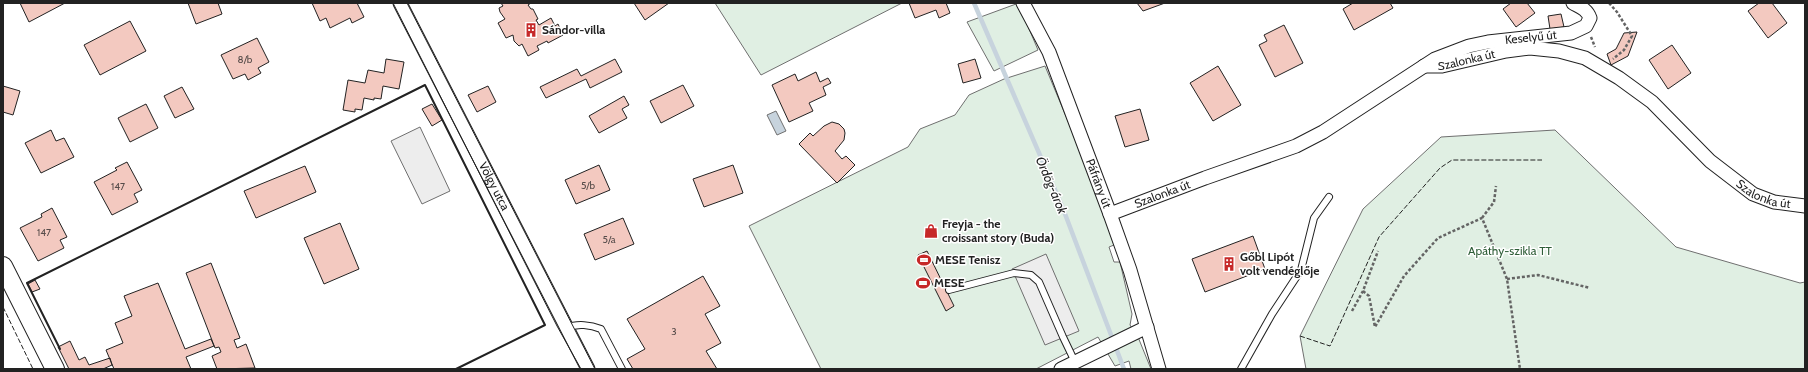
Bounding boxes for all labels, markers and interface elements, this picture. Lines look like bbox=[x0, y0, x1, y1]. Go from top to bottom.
building icon: Sándor-villa bbox=[523, 22, 539, 38]
place label: Sándor-villa bbox=[542, 22, 605, 37]
street label: Keselyű út bbox=[1504, 27, 1557, 47]
street label: Szalonka út bbox=[1438, 46, 1496, 73]
house number: 8/b bbox=[238, 53, 253, 66]
water label: Ördög-árok bbox=[1033, 154, 1071, 216]
street label: Páfrány út bbox=[1083, 157, 1115, 210]
street label: Völgy utca bbox=[476, 159, 513, 213]
street label: Szalonka út bbox=[1132, 176, 1192, 211]
street label: Szalonka út bbox=[1733, 176, 1791, 211]
house number: 5/b bbox=[581, 179, 596, 192]
house number: 147 bbox=[111, 180, 125, 193]
place label: Freyja - the croissant story (Buda) bbox=[942, 216, 1054, 245]
shop icon: Freyja - the croissant story (Buda) bbox=[923, 223, 939, 239]
house number: 147 bbox=[37, 226, 51, 239]
house number: 5/a bbox=[602, 233, 616, 246]
park label: Apáthy-szikla TT bbox=[1468, 243, 1553, 258]
place label: Gőbl Lipót volt vendéglője bbox=[1240, 249, 1319, 278]
sports icon: MESE Tenisz bbox=[916, 252, 932, 268]
place label: MESE Tenisz bbox=[935, 252, 1001, 267]
building icon: Gőbl Lipót volt vendéglője bbox=[1221, 256, 1237, 272]
sports icon: MESE bbox=[915, 275, 931, 291]
place label: MESE bbox=[934, 275, 965, 290]
house number: 3 bbox=[671, 325, 677, 338]

